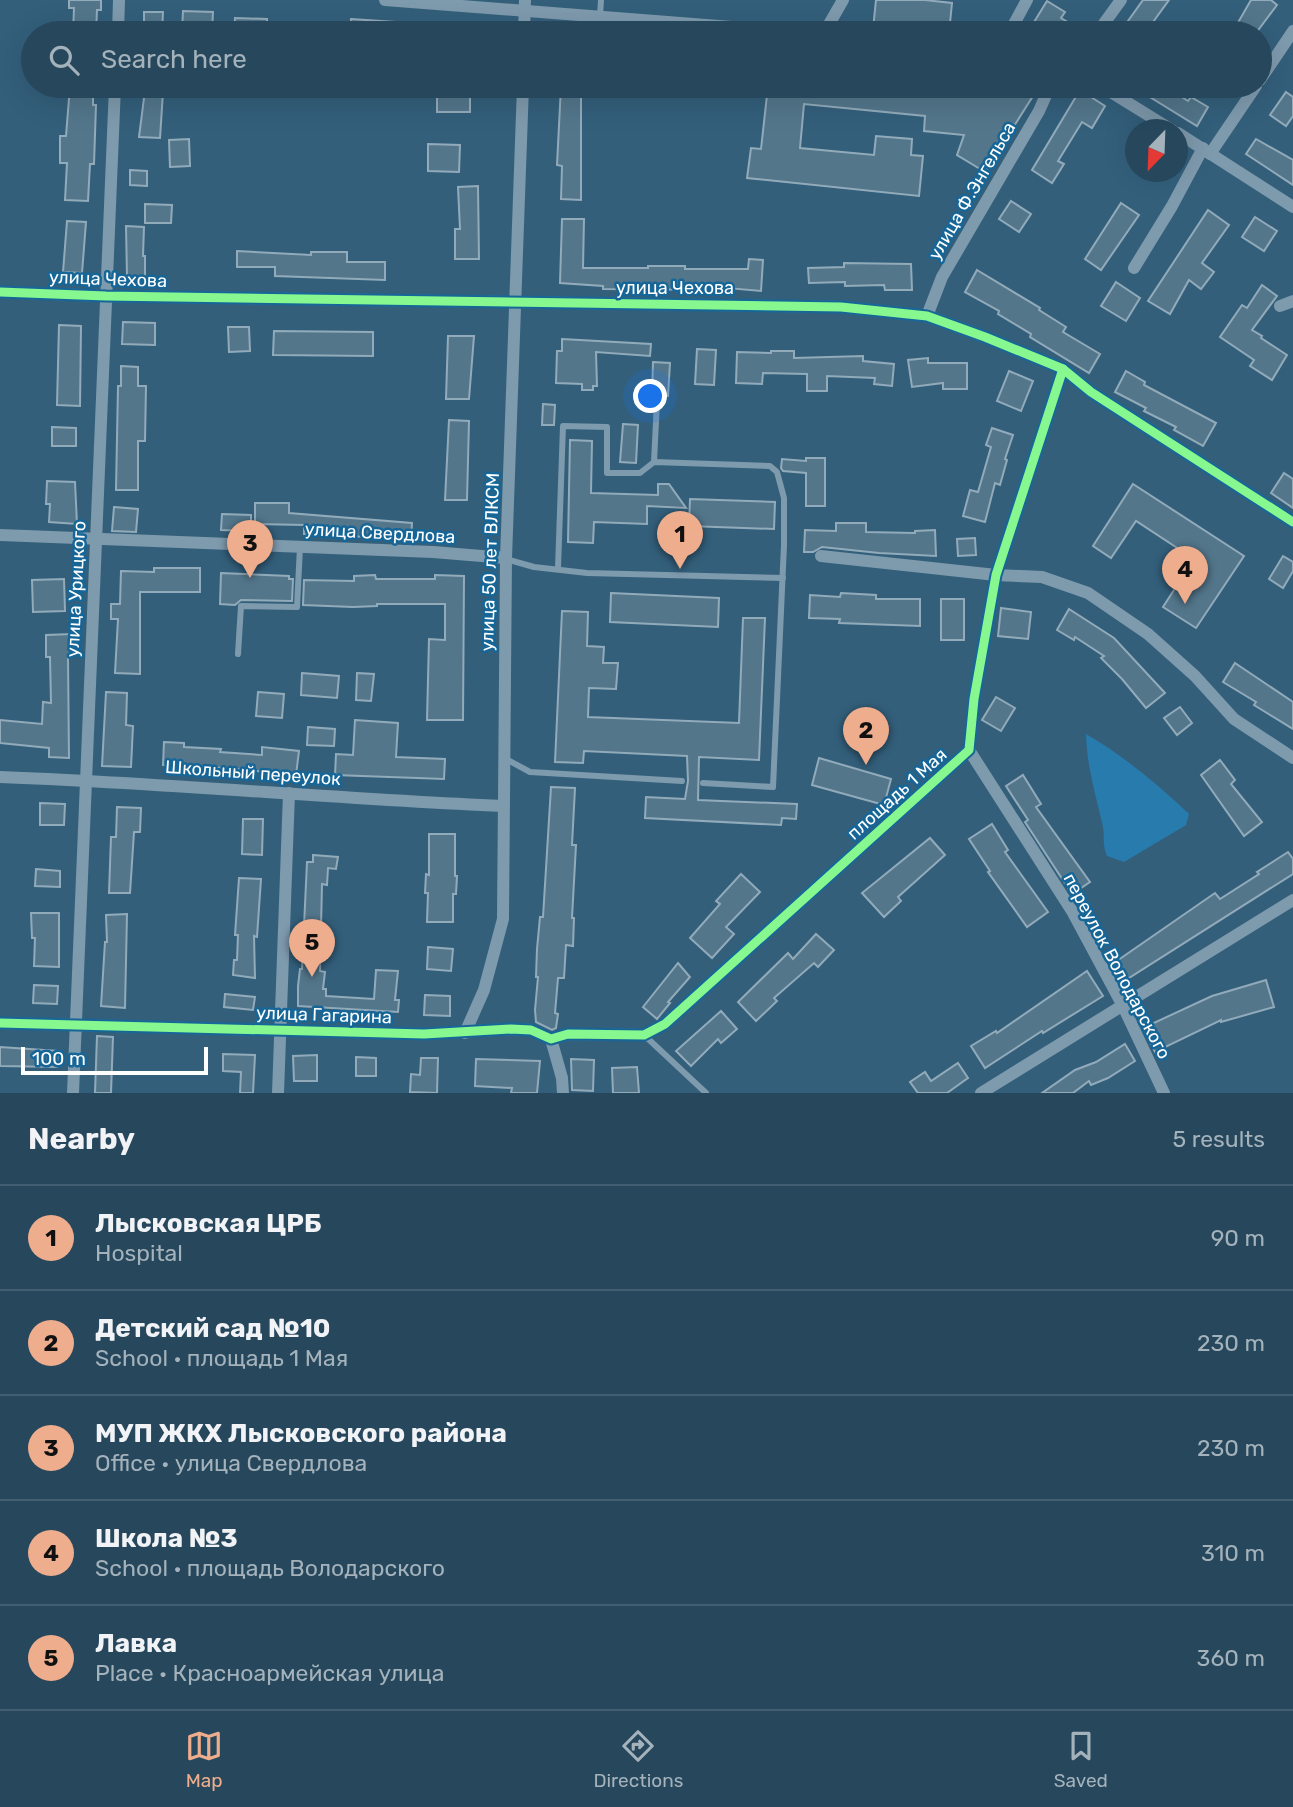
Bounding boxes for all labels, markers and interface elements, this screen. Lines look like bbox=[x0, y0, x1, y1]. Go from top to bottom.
search box bbox=[21, 21, 1272, 98]
icon: search bbox=[45, 41, 83, 79]
text: Search here bbox=[101, 44, 247, 75]
street label: улица Ф.Энгельса bbox=[924, 118, 1020, 264]
north arrow bbox=[1125, 119, 1188, 182]
street label: улица Чехова bbox=[49, 266, 167, 292]
street label: улица Чехова bbox=[616, 277, 734, 299]
your location bbox=[633, 379, 667, 413]
street label: улица 50 лет ВЛКСМ bbox=[476, 472, 504, 652]
pin: 1 bbox=[657, 511, 703, 569]
street label: улица Свердлова bbox=[304, 518, 456, 548]
street label: улица Урицкого bbox=[61, 520, 91, 658]
pin: 3 bbox=[227, 520, 273, 578]
pin: 4 bbox=[1162, 546, 1208, 604]
pin: 2 bbox=[843, 707, 889, 765]
street label: площадь 1 Мая bbox=[843, 744, 951, 844]
street label: Школьный переулок bbox=[164, 756, 342, 790]
street label: переулок Володарского bbox=[1059, 869, 1175, 1063]
pin: 5 bbox=[289, 919, 335, 977]
street label: улица Гагарина bbox=[256, 1002, 392, 1028]
scale bar bbox=[21, 1044, 208, 1076]
text: 100 m bbox=[32, 1047, 86, 1070]
text: Nearby bbox=[28, 1121, 135, 1157]
text: 5 results bbox=[1172, 1125, 1265, 1153]
text: Лысковская ЦРБ bbox=[95, 1208, 321, 1239]
text: 1 bbox=[45, 1224, 57, 1252]
text: 90 m bbox=[1211, 1224, 1265, 1252]
text: Hospital bbox=[95, 1239, 183, 1267]
text: Детский сад №10 bbox=[95, 1313, 330, 1344]
text: 2 bbox=[44, 1329, 58, 1357]
text: 230 m bbox=[1197, 1329, 1265, 1357]
text: School · площадь 1 Мая bbox=[95, 1344, 348, 1372]
text: МУП ЖКХ Лысковского района bbox=[95, 1418, 507, 1449]
text: 3 bbox=[43, 1434, 59, 1462]
text: 230 m bbox=[1197, 1434, 1265, 1462]
text: Office · улица Свердлова bbox=[95, 1449, 367, 1477]
text: Школа №3 bbox=[95, 1523, 238, 1554]
text: 4 bbox=[43, 1539, 59, 1567]
text: 310 m bbox=[1201, 1539, 1265, 1567]
text: School · площадь Володарского bbox=[95, 1554, 445, 1582]
text: Лавка bbox=[95, 1628, 177, 1659]
text: 5 bbox=[44, 1644, 58, 1672]
text: 360 m bbox=[1197, 1644, 1265, 1672]
text: Place · Красноармейская улица bbox=[95, 1659, 445, 1687]
tab: Map bbox=[185, 1727, 223, 1792]
tab: Directions bbox=[593, 1727, 683, 1792]
tab: Saved bbox=[1054, 1727, 1108, 1792]

